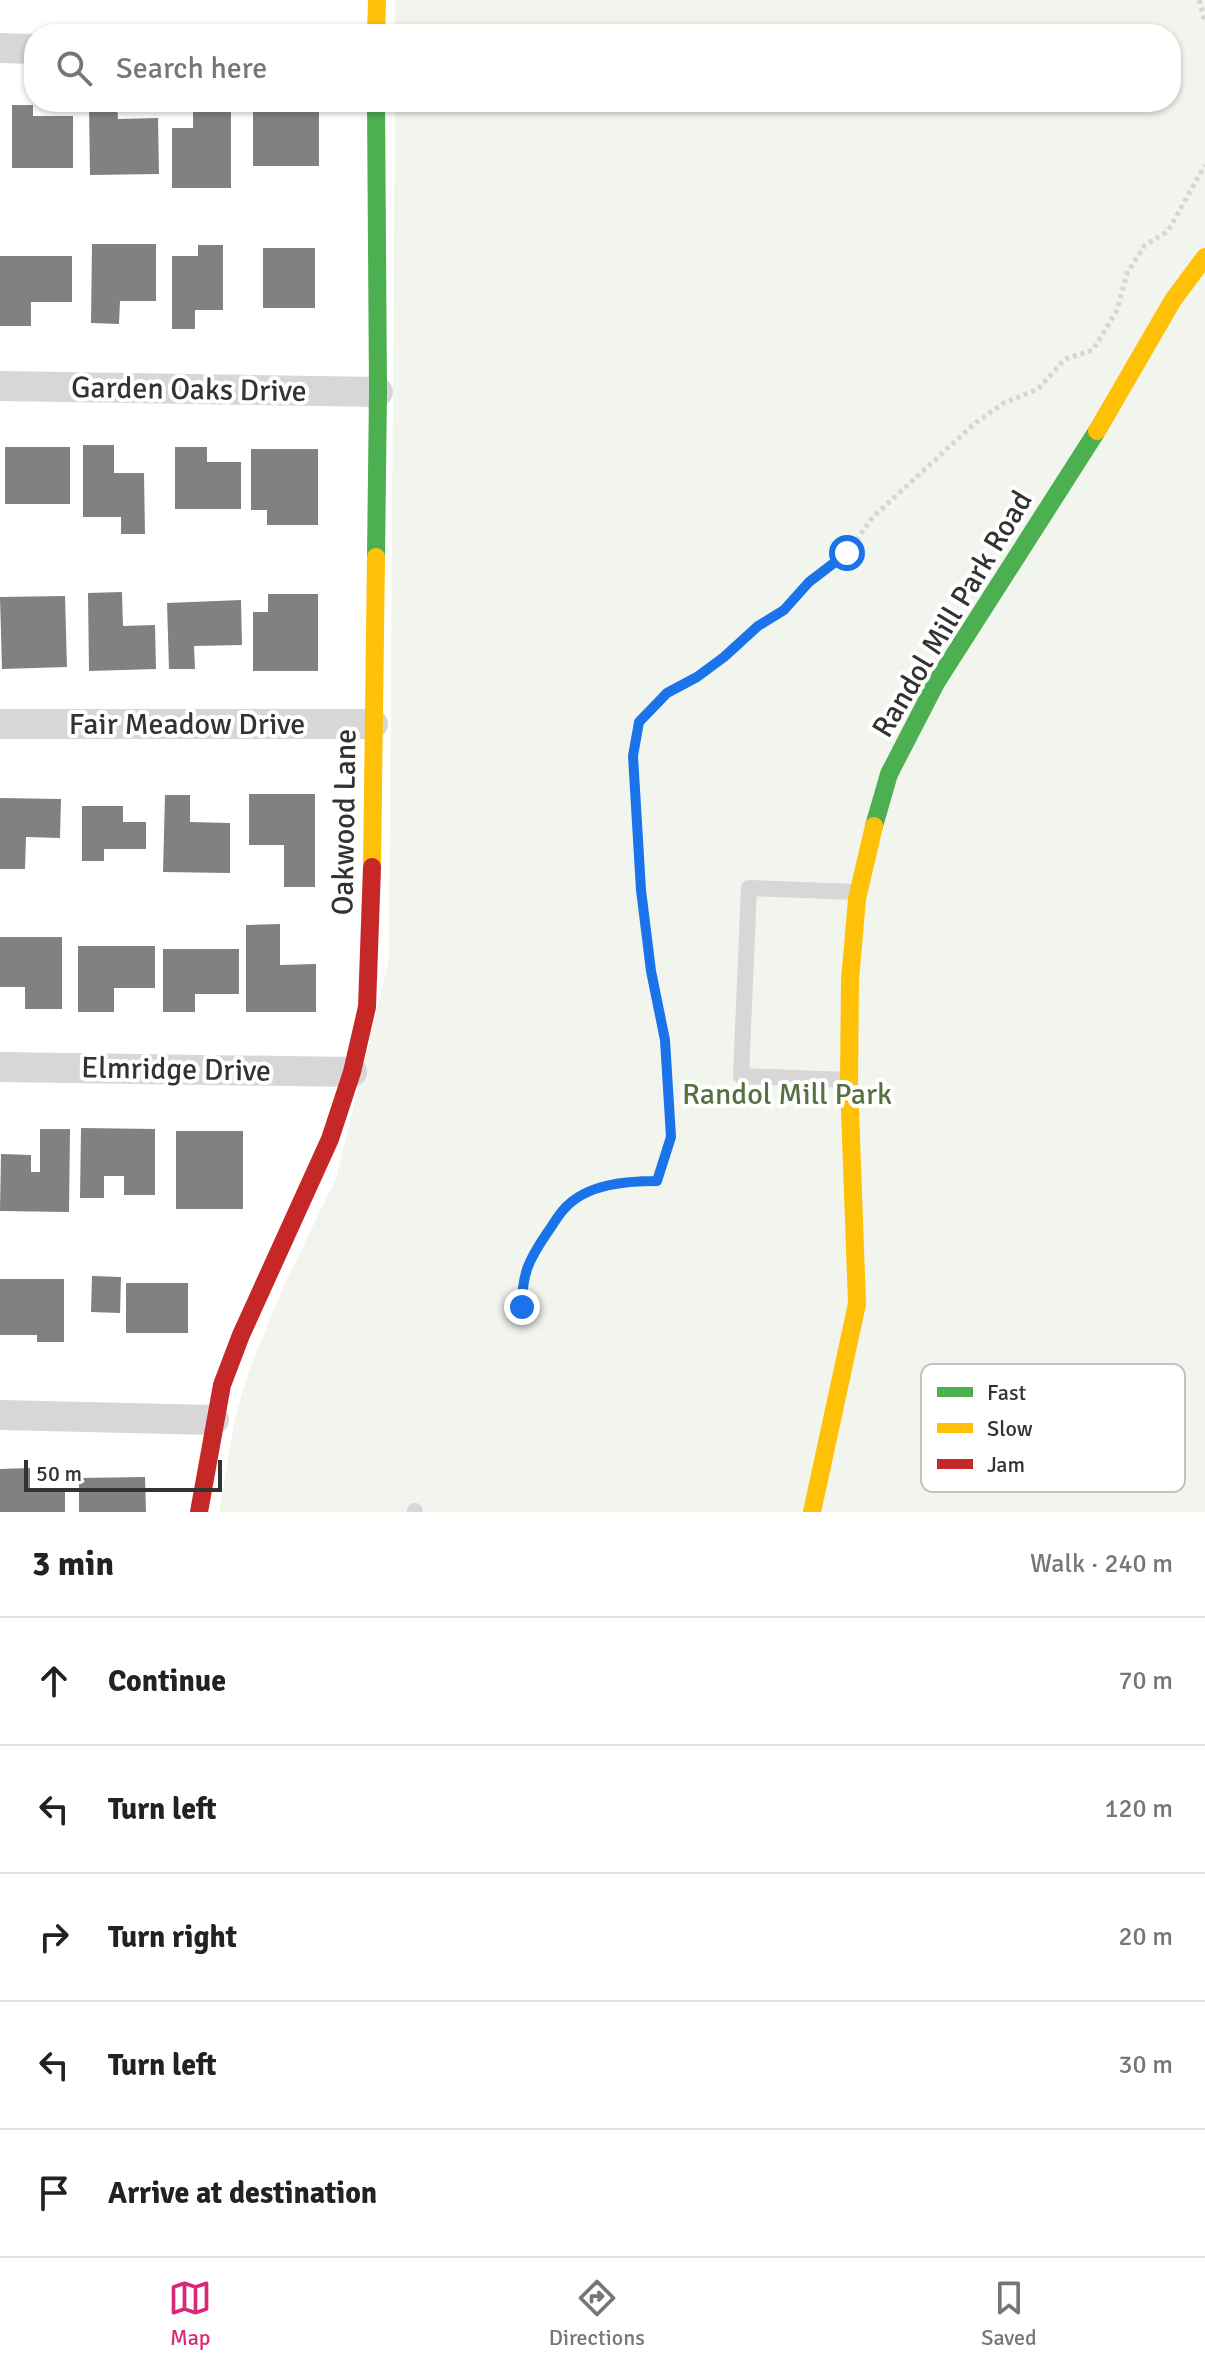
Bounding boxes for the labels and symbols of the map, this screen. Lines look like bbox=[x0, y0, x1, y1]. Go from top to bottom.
street label: Garden Oaks Drive bbox=[71, 369, 307, 410]
street label: Randol Mill Park Road bbox=[864, 484, 1041, 744]
route start bbox=[829, 535, 865, 571]
street label: Fair Meadow Drive bbox=[69, 706, 305, 743]
street label: Oakwood Lane bbox=[324, 728, 365, 916]
street label: Elmridge Drive bbox=[81, 1049, 271, 1090]
park label: Randol Mill Park bbox=[682, 1076, 892, 1113]
route end bbox=[504, 1289, 540, 1325]
legend bbox=[921, 1364, 1185, 1492]
text: Fast bbox=[987, 1379, 1027, 1406]
text: Slow bbox=[987, 1415, 1033, 1442]
text: Jam bbox=[987, 1451, 1025, 1478]
scale bar bbox=[24, 1456, 222, 1492]

